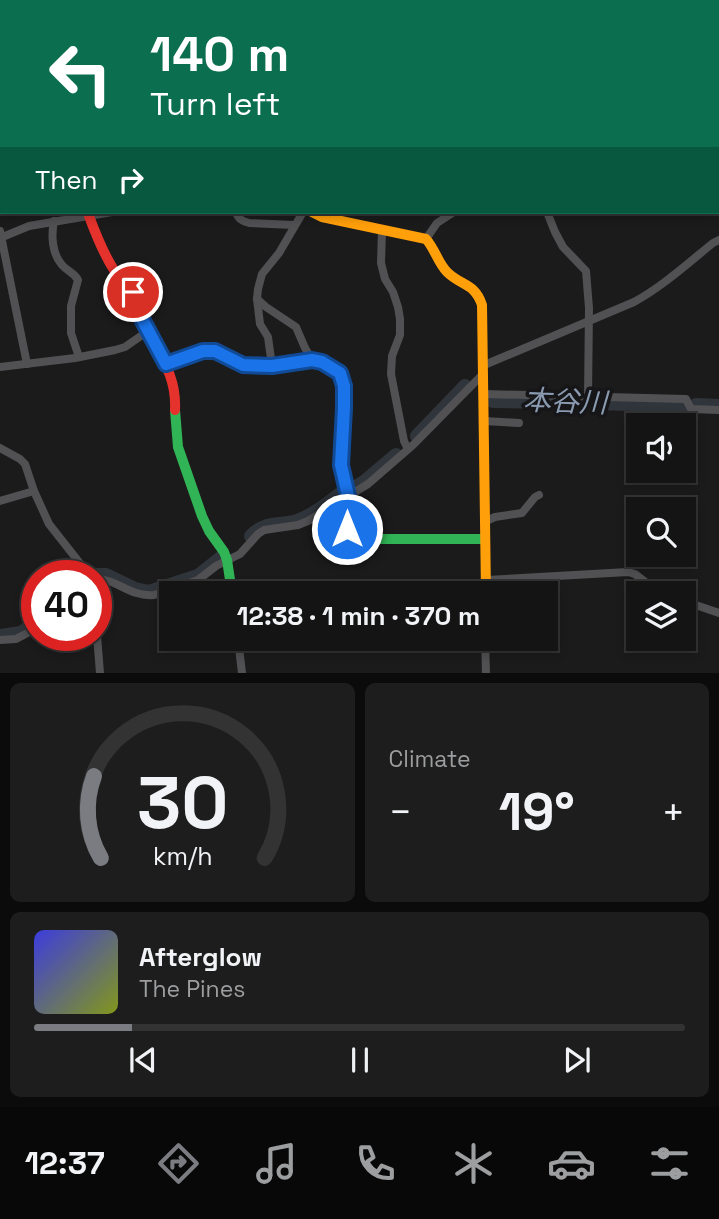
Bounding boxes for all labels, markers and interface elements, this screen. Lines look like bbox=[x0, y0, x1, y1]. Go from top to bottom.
text: 140 m bbox=[150, 23, 289, 85]
icon: left bbox=[35, 28, 126, 119]
text: Turn left bbox=[150, 84, 280, 124]
icon: right bbox=[112, 161, 150, 199]
text: Then bbox=[35, 163, 98, 197]
pin bbox=[103, 262, 163, 322]
icon: arrive bbox=[114, 273, 152, 311]
water label: 本谷川 bbox=[522, 382, 611, 421]
map controls bbox=[626, 413, 696, 651]
button: sound bbox=[626, 413, 696, 483]
position arrow bbox=[310, 492, 384, 566]
button: search bbox=[626, 497, 696, 567]
speed limit sign: 40 bbox=[21, 560, 112, 651]
button: layers bbox=[626, 581, 696, 651]
text: 12:38 · 1 min · 370 m bbox=[237, 599, 480, 633]
text: Climate bbox=[389, 744, 471, 774]
text: 30 bbox=[137, 757, 228, 850]
text: 19° bbox=[499, 779, 575, 845]
text: − bbox=[389, 788, 412, 836]
text: + bbox=[661, 788, 685, 836]
text: km/h bbox=[152, 840, 212, 872]
text: Afterglow bbox=[139, 940, 262, 974]
text: The Pines bbox=[139, 974, 245, 1004]
icon: previous bbox=[124, 1041, 162, 1079]
icon: pause bbox=[341, 1041, 379, 1079]
icon: next bbox=[558, 1041, 596, 1079]
icon: directions bbox=[154, 1139, 203, 1188]
icon: music bbox=[252, 1139, 301, 1188]
icon: phone bbox=[351, 1139, 400, 1188]
icon: climate bbox=[449, 1139, 498, 1188]
icon: car bbox=[547, 1139, 596, 1188]
icon: filters bbox=[645, 1139, 694, 1188]
text: 12:37 bbox=[25, 1143, 105, 1183]

